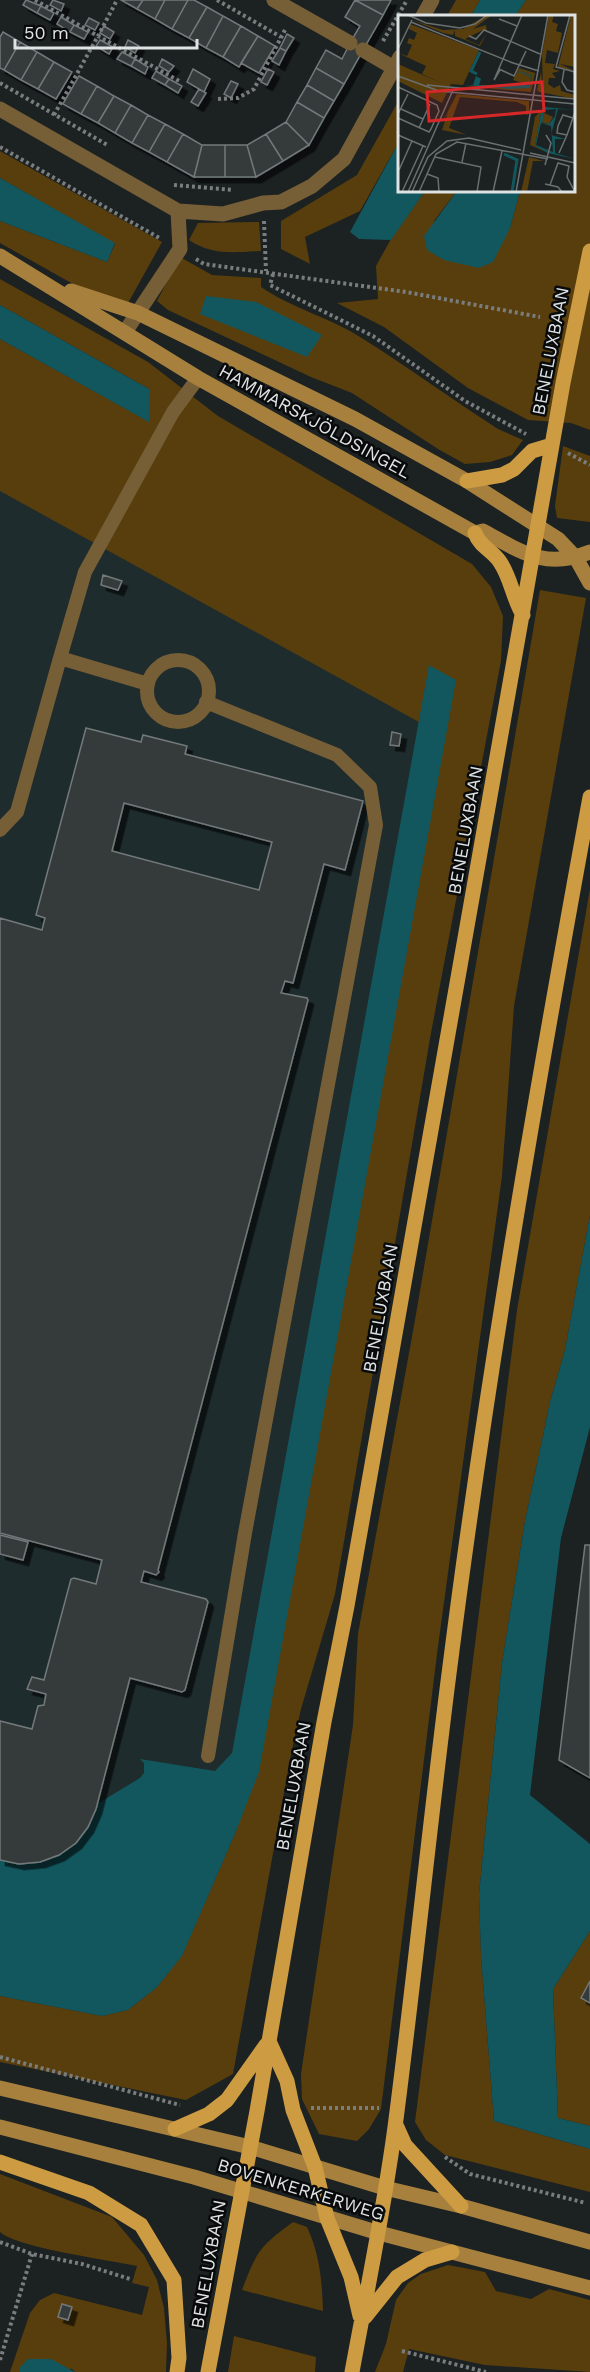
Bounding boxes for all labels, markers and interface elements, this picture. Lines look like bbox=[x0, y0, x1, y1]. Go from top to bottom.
scale bar bbox=[15, 12, 196, 50]
inset map bbox=[398, 15, 575, 192]
text: 50 m bbox=[24, 22, 69, 43]
street label: BENELUXBAAN bbox=[527, 285, 573, 417]
street label: HAMMARSKJÖLDSINGEL bbox=[216, 360, 415, 483]
street label: BENELUXBAAN bbox=[443, 764, 487, 896]
street label: BENELUXBAAN bbox=[358, 1242, 402, 1374]
street label: BENELUXBAAN bbox=[271, 1720, 315, 1852]
street label: BOVENKERKERWEG bbox=[215, 2154, 387, 2224]
street label: BENELUXBAAN bbox=[186, 2198, 230, 2330]

